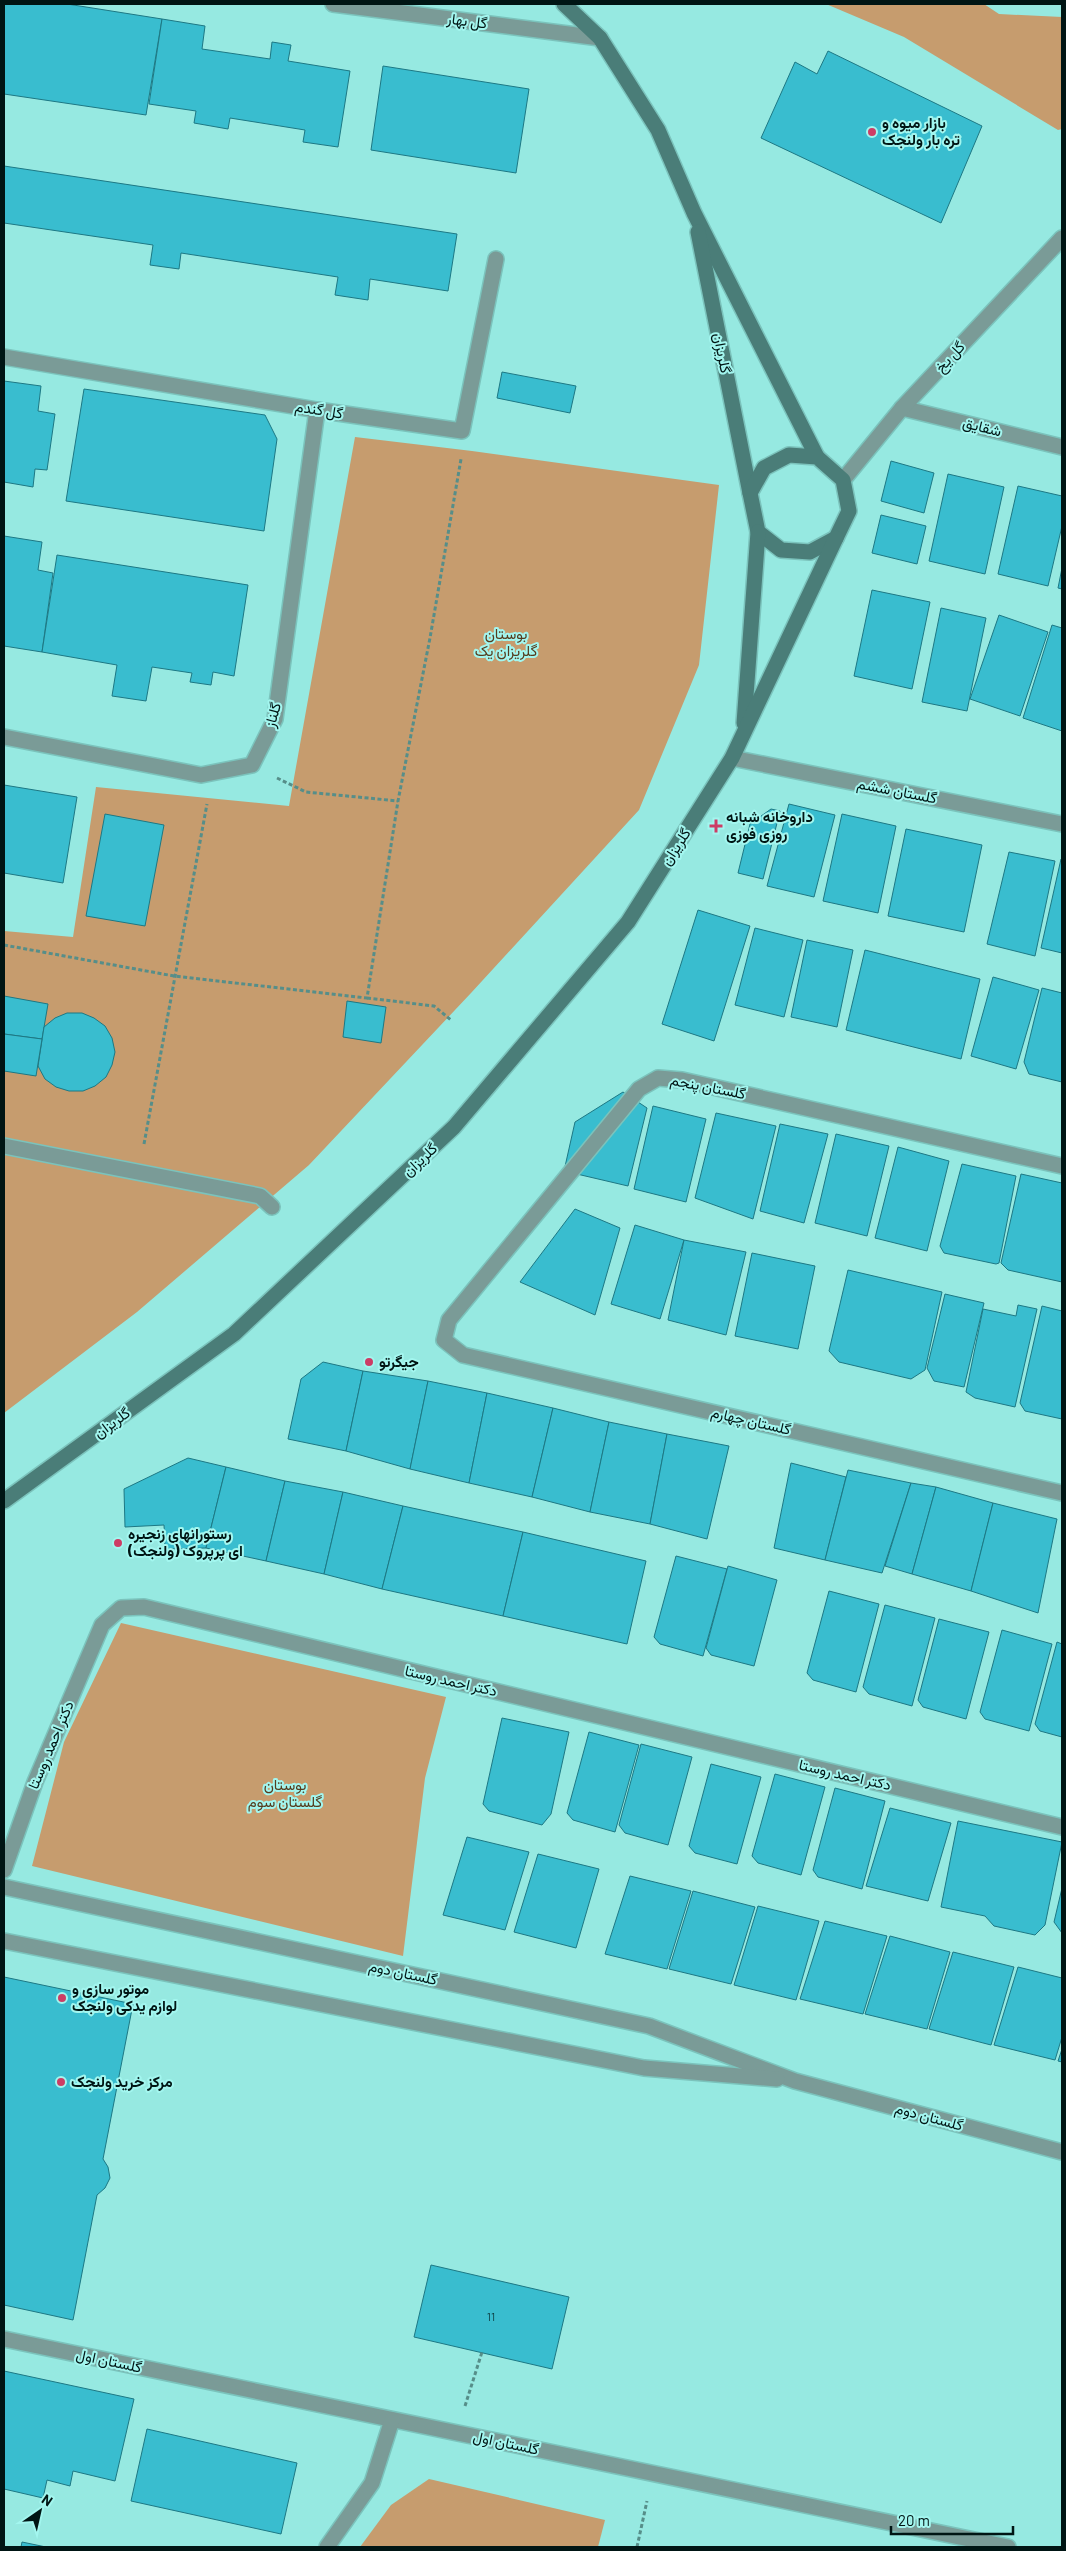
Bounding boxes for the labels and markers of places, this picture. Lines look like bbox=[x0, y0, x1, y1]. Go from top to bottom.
place label: بازار میوه و تره بار ولنجک bbox=[882, 113, 960, 149]
marker: بازار میوه و تره بار ولنجک bbox=[866, 126, 878, 138]
place label: داروخانه شبانه روزی فوزی bbox=[726, 807, 813, 843]
marker: داروخانه شبانه روزی فوزی bbox=[710, 820, 722, 832]
place label: جیگرتو bbox=[379, 1352, 419, 1371]
marker: جیگرتو bbox=[363, 1356, 375, 1368]
place label: رستورانهای زنجیره ای پرپروک (ولنجک) bbox=[127, 1524, 243, 1561]
marker: رستورانهای زنجیره ای پرپروک (ولنجک) bbox=[112, 1537, 124, 1549]
place label: موتور سازی و لوازم یدکی ولنجک bbox=[72, 1979, 177, 2016]
marker: موتور سازی و لوازم یدکی ولنجک bbox=[56, 1992, 68, 2004]
place label: مرکز خرید ولنجک bbox=[71, 2072, 173, 2091]
marker: مرکز خرید ولنجک bbox=[55, 2076, 67, 2088]

